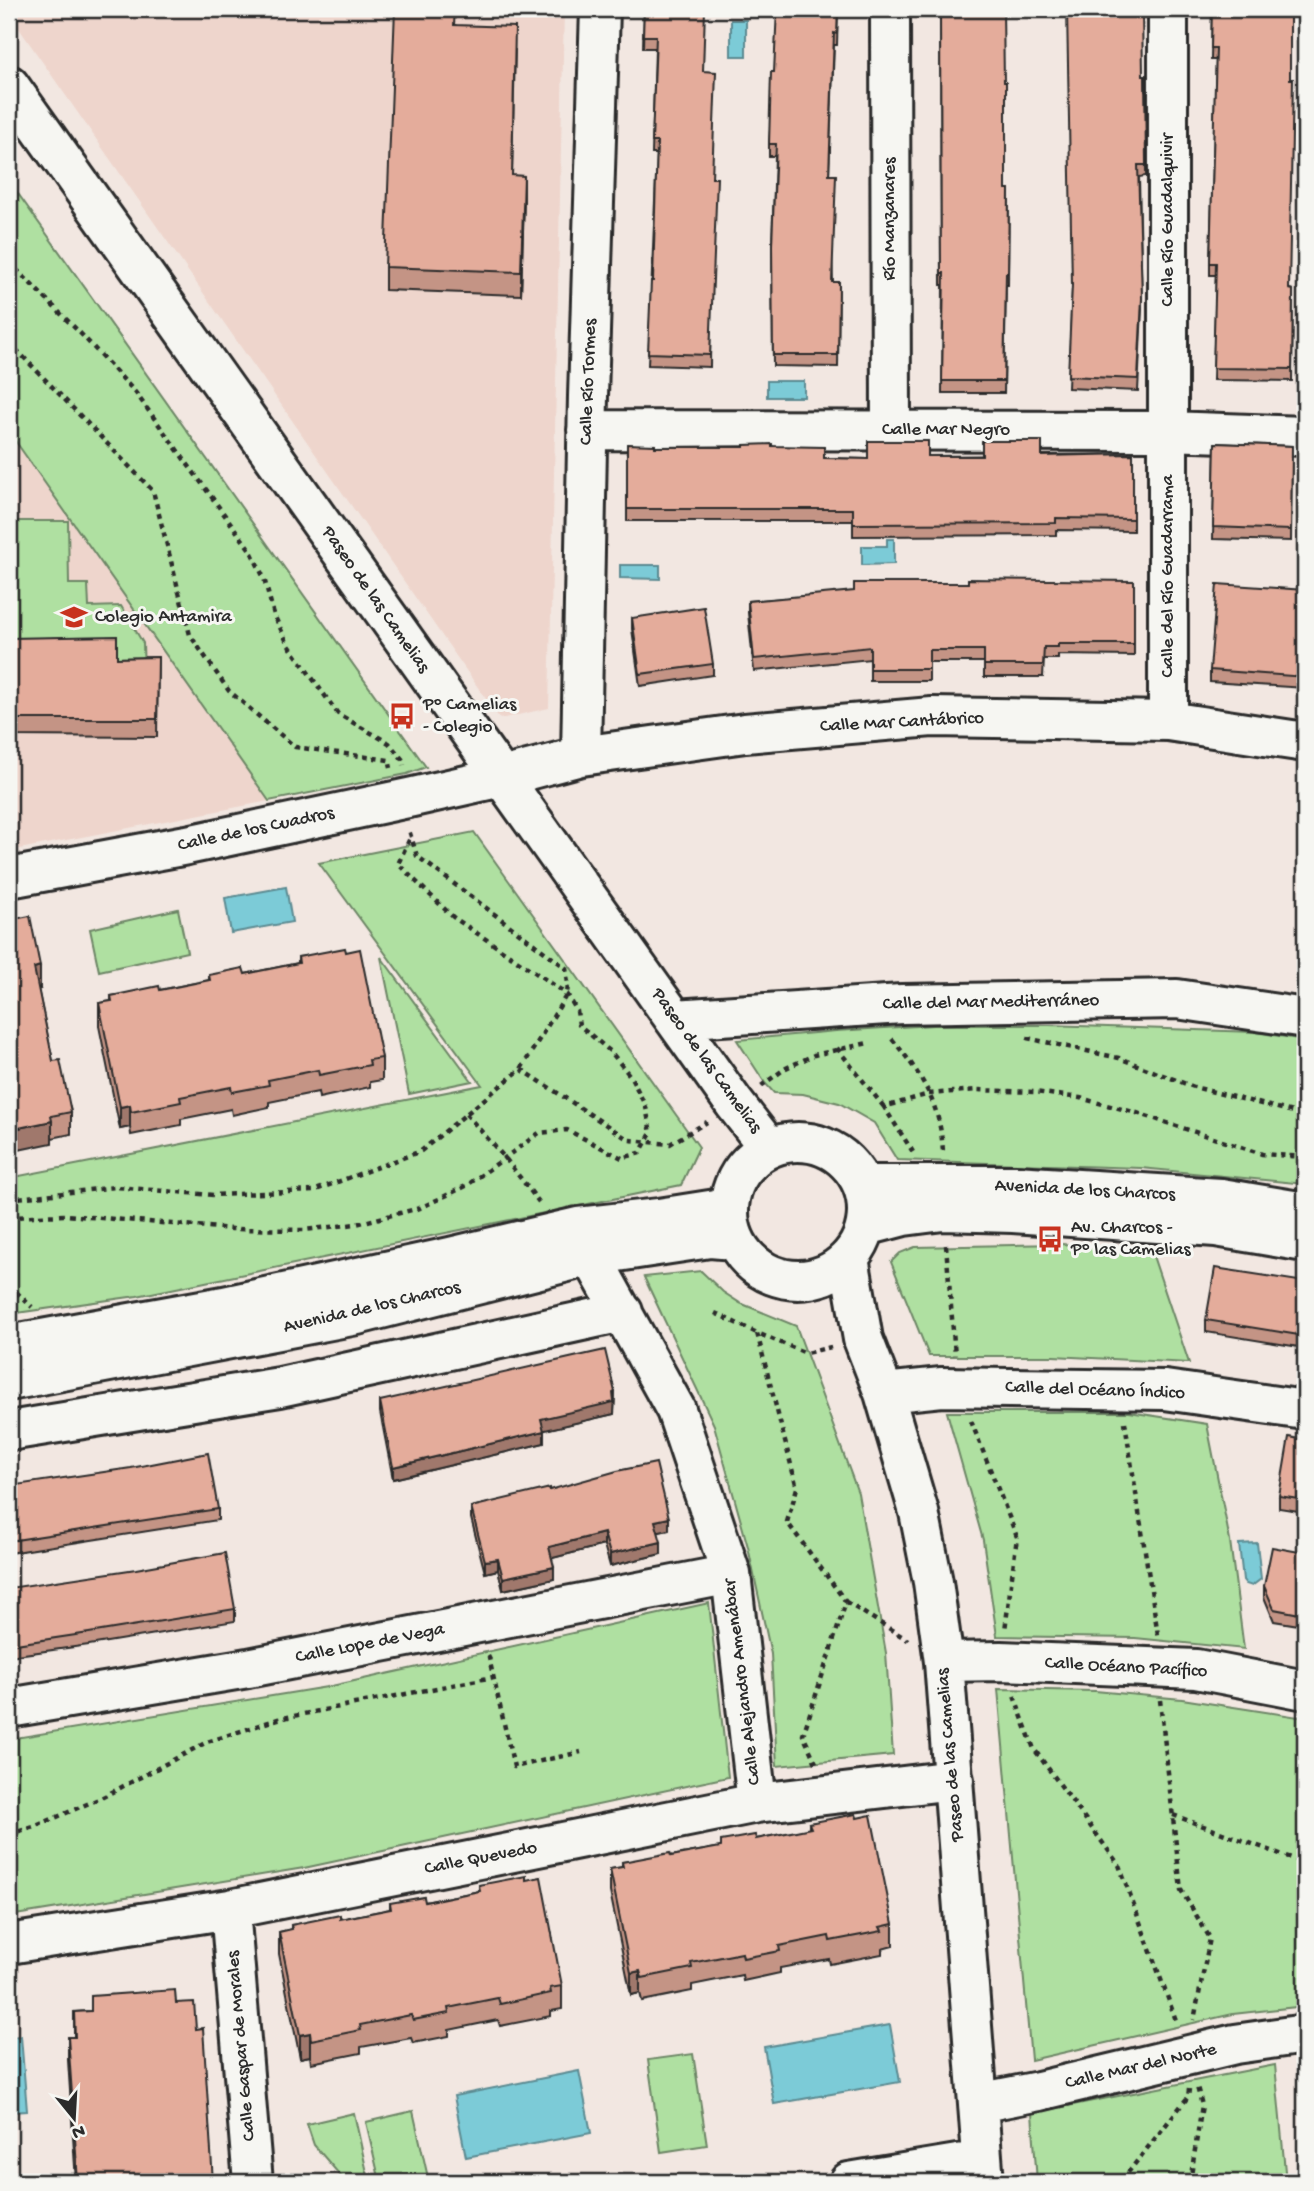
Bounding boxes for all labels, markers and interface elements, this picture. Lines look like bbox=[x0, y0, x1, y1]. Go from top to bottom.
street label: Calle Río Guadalquivir bbox=[1157, 131, 1180, 306]
street label: Río Manzanares bbox=[879, 156, 902, 281]
street label: Calle Río Tormes bbox=[575, 318, 603, 445]
street label: Calle Mar Negro bbox=[882, 419, 1010, 442]
street label: Calle del Río Guadarrama bbox=[1157, 473, 1180, 677]
street label: Paseo de las Camelias bbox=[315, 521, 435, 679]
school or university icon: Colegio Antamira bbox=[59, 602, 89, 632]
place label: Colegio Antamira bbox=[95, 606, 233, 629]
place label: Pº Camelias - Colegio bbox=[422, 694, 517, 739]
bus stop icon: Pº Camelias - Colegio bbox=[387, 701, 417, 731]
street label: Calle Mar Cantábrico bbox=[820, 707, 985, 739]
street label: Calle de los Cuadros bbox=[176, 802, 337, 858]
street label: Paseo de las Camelias bbox=[645, 983, 767, 1139]
street label: Calle del Mar Mediterráneo bbox=[883, 990, 1100, 1016]
street label: Avenida de los Charcos bbox=[994, 1175, 1177, 1207]
place label: Av. Charcos - Pº las Camelias bbox=[1070, 1217, 1191, 1262]
bus stop icon: Av. Charcos - Pº las Camelias bbox=[1035, 1224, 1065, 1254]
street label: Avenida de los Charcos bbox=[281, 1276, 464, 1340]
street label: Calle del Océano Índico bbox=[1005, 1376, 1185, 1406]
street label: Calle Alejandro Amenábar bbox=[719, 1575, 767, 1786]
street label: Calle Lope de Vega bbox=[294, 1618, 448, 1670]
street label: Calle Océano Pacífico bbox=[1044, 1652, 1208, 1684]
street label: Paseo de las Camelias bbox=[932, 1666, 970, 1844]
street label: Calle Quevedo bbox=[423, 1837, 539, 1881]
street label: Calle Gaspar de Morales bbox=[222, 1949, 262, 2142]
street label: Calle Mar del Norte bbox=[1063, 2038, 1219, 2096]
north arrow bbox=[38, 2082, 108, 2152]
text: N bbox=[69, 2118, 88, 2144]

